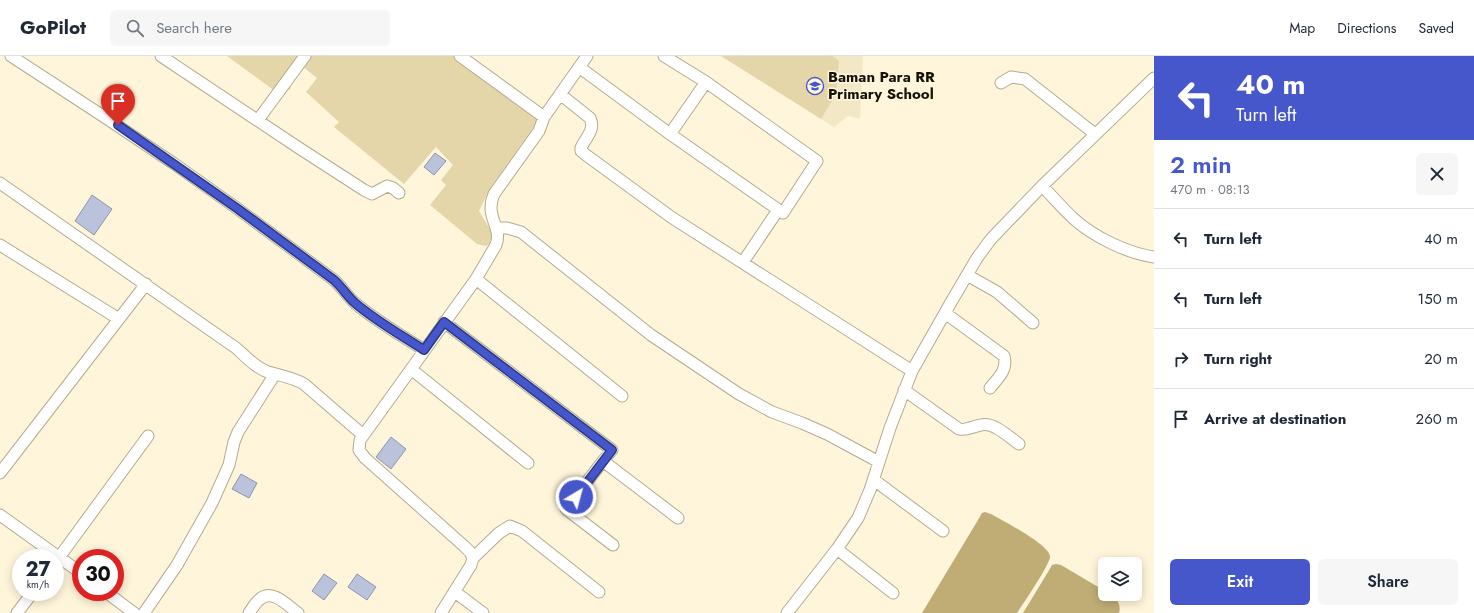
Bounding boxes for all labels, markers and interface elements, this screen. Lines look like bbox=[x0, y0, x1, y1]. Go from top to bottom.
search box bbox=[110, 10, 390, 46]
text: GoPilot bbox=[20, 14, 86, 41]
icon: search bbox=[124, 17, 146, 39]
text: Search here bbox=[156, 17, 232, 39]
text: Map bbox=[1289, 18, 1315, 38]
text: Directions bbox=[1337, 18, 1397, 38]
text: Saved bbox=[1419, 18, 1454, 38]
text: 40 m bbox=[1236, 64, 1305, 105]
place label: Baman Para RR Primary School bbox=[828, 66, 935, 105]
icon: left bbox=[1170, 72, 1222, 124]
school or university icon: Baman Para RR Primary School bbox=[805, 76, 825, 96]
pin bbox=[101, 84, 135, 125]
icon: arrive bbox=[107, 90, 129, 112]
text: Turn left bbox=[1236, 102, 1296, 128]
text: 2 min bbox=[1170, 147, 1232, 182]
button: close bbox=[1416, 153, 1458, 195]
text: 470 m · 08:13 bbox=[1170, 180, 1250, 199]
icon: left bbox=[1170, 228, 1192, 250]
text: Turn left bbox=[1204, 228, 1262, 250]
text: 40 m bbox=[1424, 228, 1458, 250]
icon: left bbox=[1170, 288, 1192, 310]
text: Turn left bbox=[1204, 288, 1262, 310]
text: 150 m bbox=[1418, 288, 1458, 310]
icon: right bbox=[1170, 348, 1192, 370]
text: Turn right bbox=[1204, 348, 1272, 370]
text: 20 m bbox=[1424, 348, 1458, 370]
icon: arrive bbox=[1170, 408, 1192, 430]
text: Arrive at destination bbox=[1204, 408, 1346, 430]
text: 260 m bbox=[1416, 408, 1458, 430]
position arrow bbox=[555, 476, 597, 518]
speed limit sign: 30 bbox=[72, 549, 124, 601]
text: 27 bbox=[25, 555, 51, 584]
map controls bbox=[1098, 557, 1142, 601]
button: layers bbox=[1098, 557, 1142, 601]
button: Exit bbox=[1170, 559, 1310, 605]
button: Share bbox=[1318, 559, 1458, 605]
text: km/h bbox=[27, 577, 49, 592]

